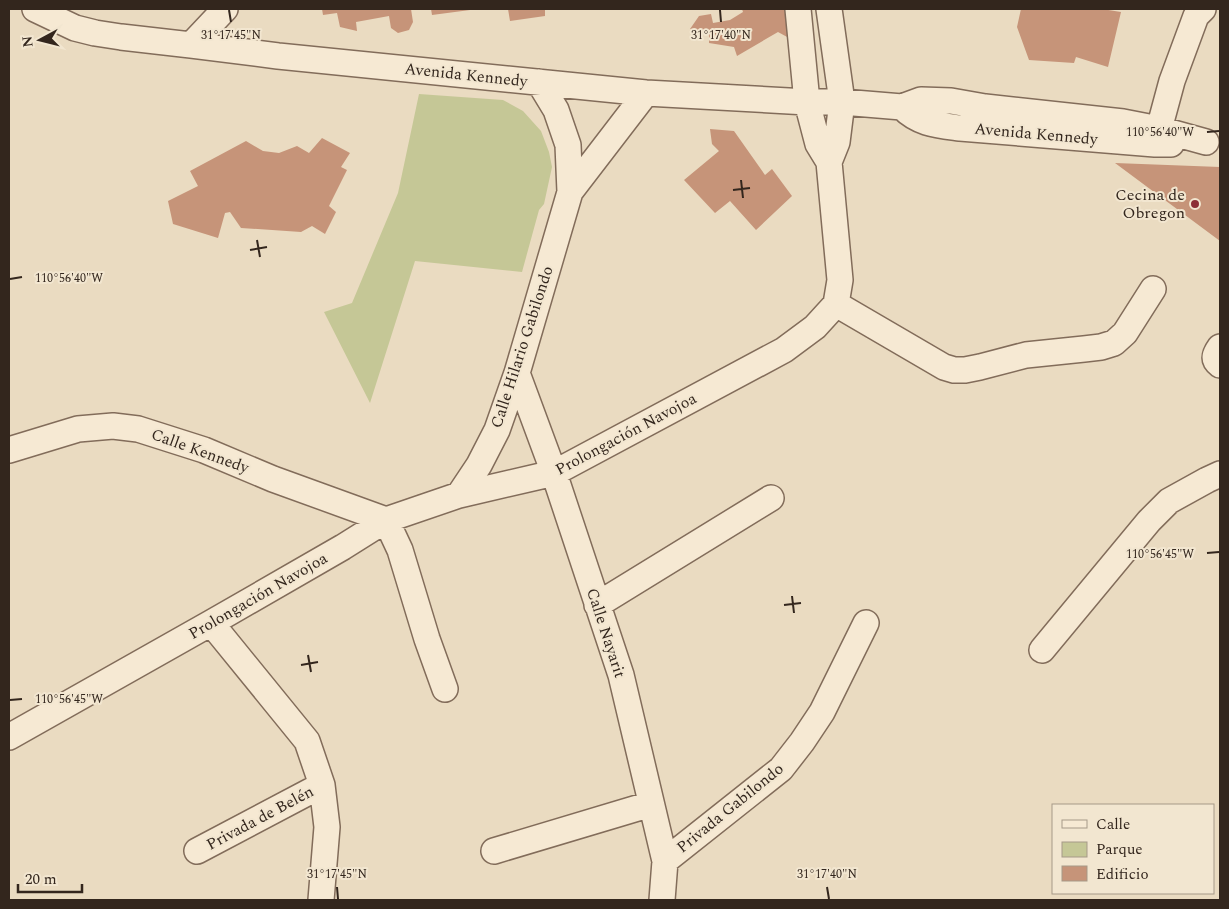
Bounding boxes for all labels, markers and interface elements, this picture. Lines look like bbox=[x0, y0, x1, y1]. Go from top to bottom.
north arrow bbox=[15, 15, 65, 65]
text: 31°17'45"N bbox=[201, 26, 261, 45]
text: 31°17'40"N bbox=[691, 26, 751, 45]
text: N bbox=[16, 35, 39, 48]
street label: Avenida Kennedy bbox=[403, 57, 530, 94]
street label: Avenida Kennedy bbox=[973, 117, 1100, 151]
text: 110°56'40"W bbox=[1126, 123, 1194, 142]
place label: Cecina de Obregon bbox=[1115, 183, 1185, 225]
marker: Cecina de Obregon bbox=[1189, 198, 1201, 210]
street label: Calle Hilario Gabilondo bbox=[484, 263, 560, 431]
text: 110°56'40"W bbox=[35, 269, 103, 288]
street label: Prolongación Navojoa bbox=[551, 386, 701, 481]
street label: Calle Kennedy bbox=[148, 422, 253, 480]
text: 110°56'45"W bbox=[1126, 545, 1194, 564]
street label: Prolongación Navojoa bbox=[184, 546, 332, 646]
street label: Calle Nayarit bbox=[580, 585, 632, 681]
text: 110°56'45"W bbox=[35, 690, 103, 709]
street label: Privada Gabilondo bbox=[671, 757, 789, 859]
street label: Privada de Belén bbox=[202, 780, 318, 856]
legend bbox=[1052, 804, 1214, 894]
text: Calle bbox=[1096, 813, 1130, 836]
text: Parque bbox=[1096, 838, 1143, 861]
scale bar bbox=[18, 862, 81, 894]
text: Edificio bbox=[1096, 863, 1149, 886]
text: 31°17'45"N bbox=[307, 865, 367, 884]
text: 31°17'40"N bbox=[797, 865, 857, 884]
text: 20 m bbox=[25, 868, 57, 891]

